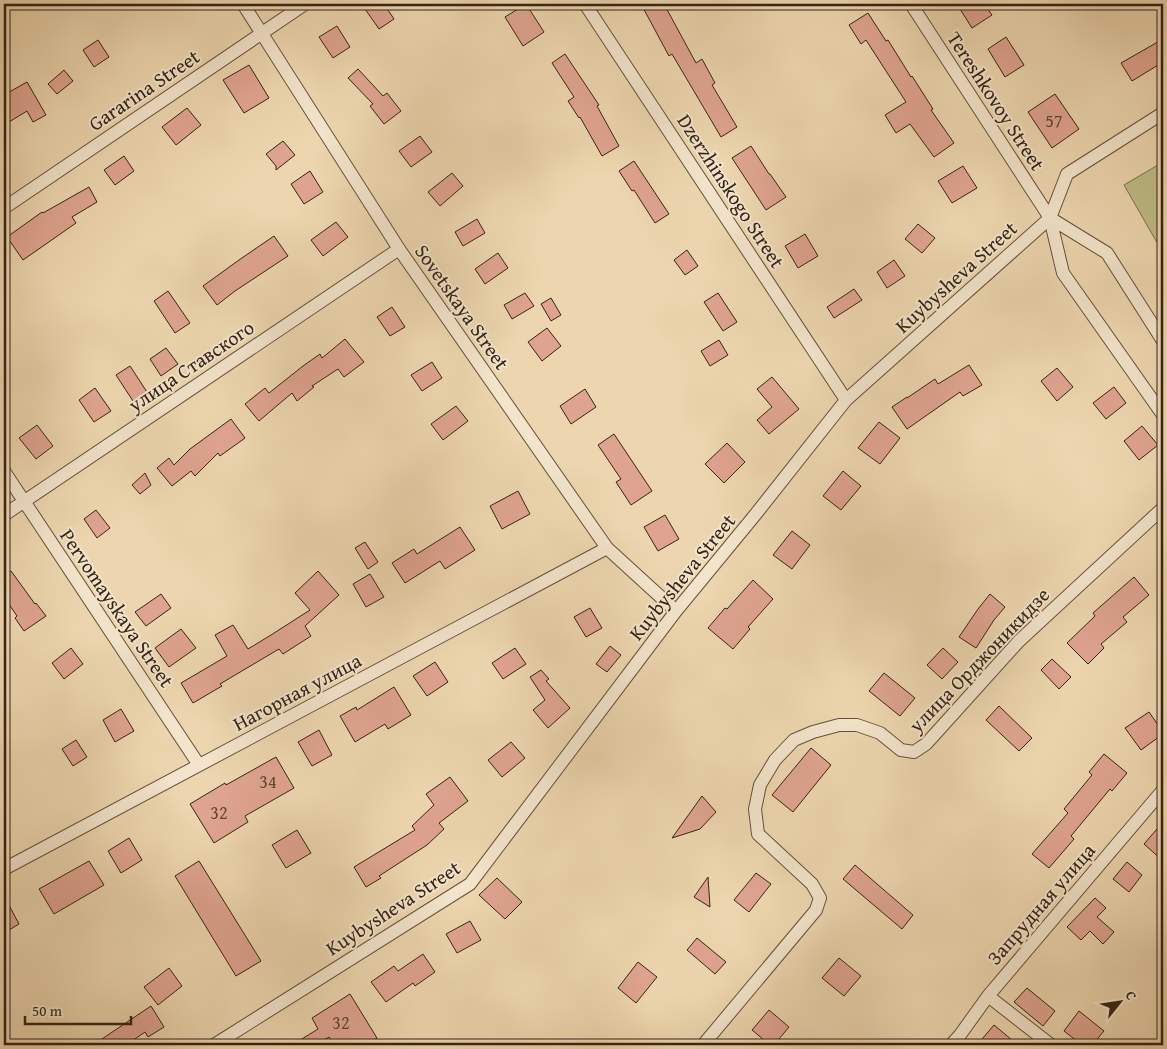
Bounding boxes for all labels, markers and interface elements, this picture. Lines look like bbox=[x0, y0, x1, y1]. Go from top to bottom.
street label: Tereshkovoy Street bbox=[941, 25, 1052, 176]
street label: Gararina Street bbox=[82, 42, 205, 137]
house number: 57 bbox=[1045, 107, 1063, 134]
street label: Dzerzhinskogo Street bbox=[671, 108, 792, 273]
street label: Kuybysheva Street bbox=[888, 214, 1023, 339]
street label: Sovetskaya Street bbox=[408, 238, 516, 375]
street label: улица Ставского bbox=[121, 313, 260, 419]
street label: Kuybysheva Street bbox=[621, 507, 742, 646]
street label: Pervomayskaya Street bbox=[54, 523, 181, 693]
street label: улица Орджоникидзе bbox=[901, 581, 1056, 739]
street label: Нагорная улица bbox=[227, 645, 367, 738]
house number: 34 bbox=[259, 768, 277, 795]
house number: 32 bbox=[210, 799, 228, 826]
street label: Запрудная улица bbox=[980, 836, 1102, 971]
street label: Kuybysheva Street bbox=[320, 853, 466, 962]
north arrow bbox=[1094, 976, 1144, 1026]
text: С bbox=[1121, 987, 1142, 1004]
scale bar bbox=[25, 994, 131, 1026]
text: 50 m bbox=[32, 1000, 63, 1021]
house number: 32 bbox=[332, 1009, 350, 1036]

